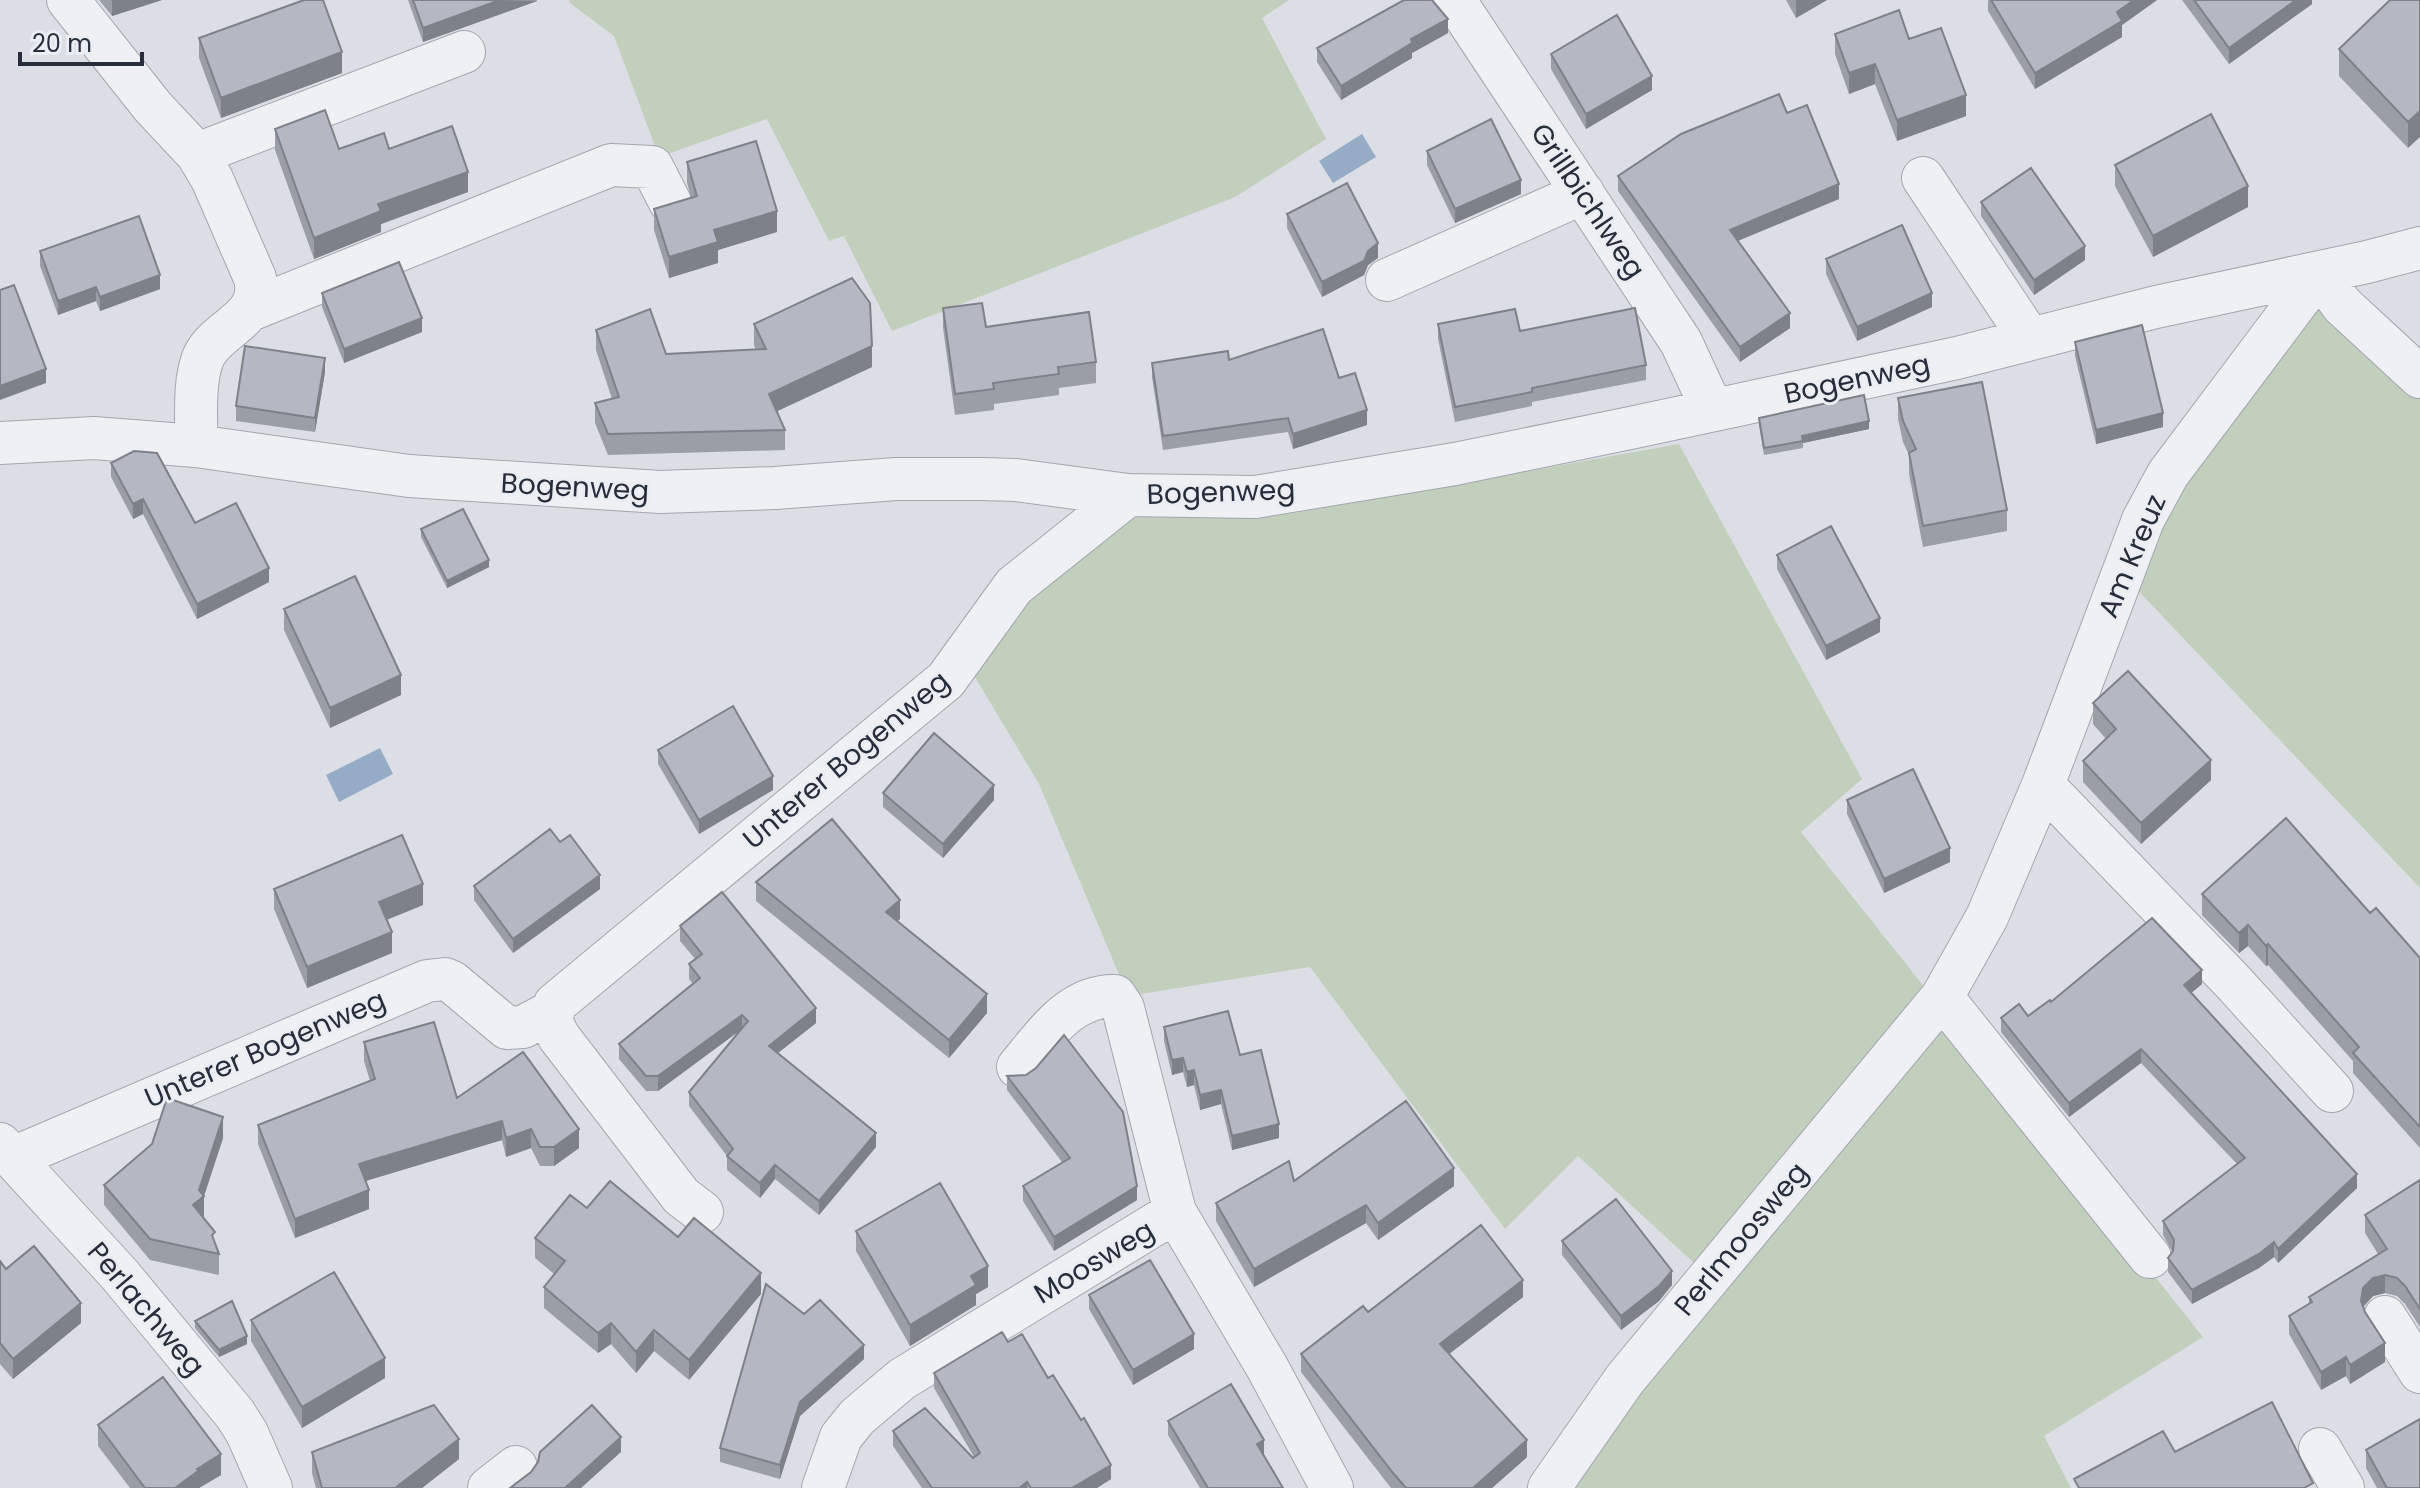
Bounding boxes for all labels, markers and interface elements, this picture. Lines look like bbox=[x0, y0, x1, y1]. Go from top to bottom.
scale bar bbox=[20, 16, 142, 66]
text: 20 m bbox=[32, 27, 92, 60]
street label: Grillbichlweg bbox=[1522, 116, 1654, 286]
street label: Bogenweg bbox=[1780, 344, 1934, 414]
street label: Bogenweg bbox=[500, 464, 650, 510]
street label: Bogenweg bbox=[1146, 470, 1296, 514]
street label: Am Kreuz bbox=[2089, 488, 2175, 624]
street label: Unterer Bogenweg bbox=[734, 662, 958, 858]
street label: Unterer Bogenweg bbox=[138, 981, 392, 1117]
street label: Perlmoosweg bbox=[1665, 1154, 1817, 1324]
street label: Moosweg bbox=[1027, 1211, 1161, 1313]
street label: Perlachweg bbox=[78, 1234, 214, 1384]

